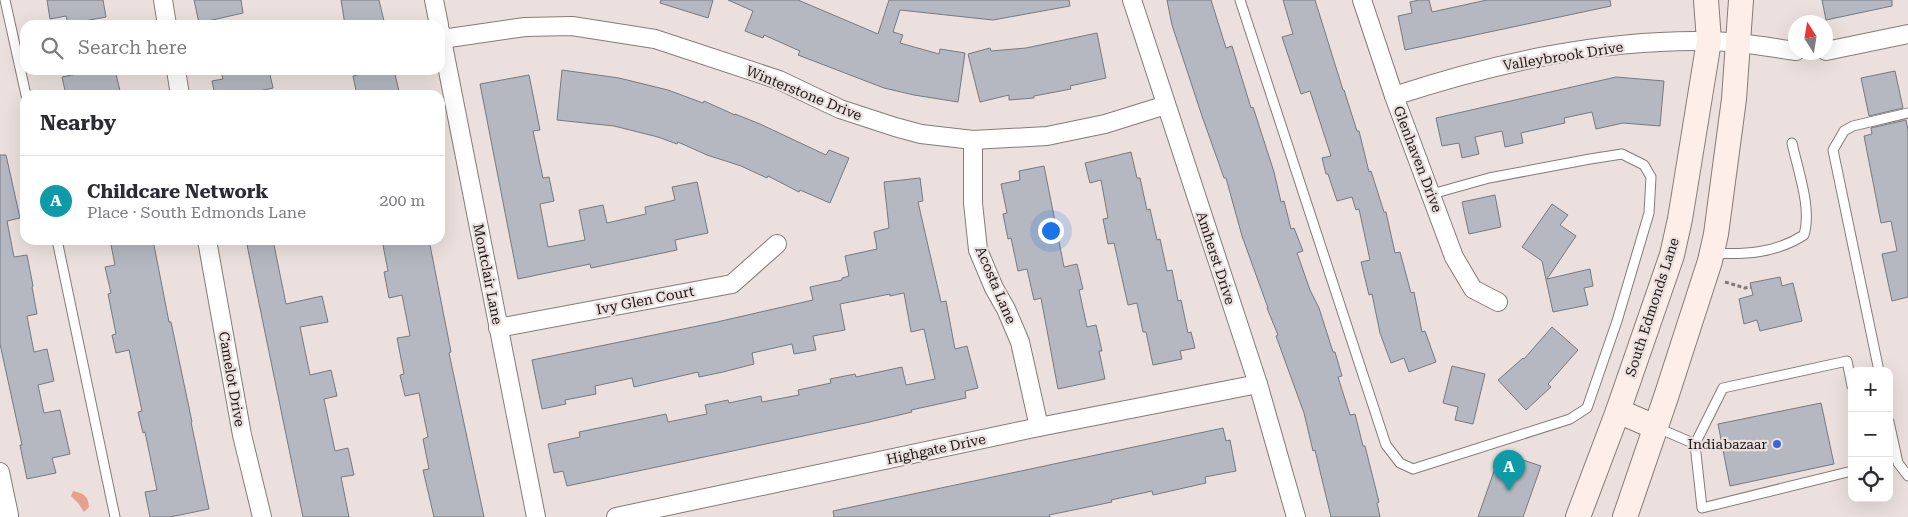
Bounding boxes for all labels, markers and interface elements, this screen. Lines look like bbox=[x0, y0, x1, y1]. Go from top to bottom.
north arrow bbox=[1788, 15, 1833, 60]
search box bbox=[20, 20, 445, 75]
icon: search bbox=[38, 34, 66, 62]
text: Search here bbox=[78, 36, 187, 59]
street label: Valleybrook Drive bbox=[1502, 39, 1625, 73]
street label: Winterstone Drive bbox=[744, 62, 864, 124]
street label: Glenhaven Drive bbox=[1390, 104, 1446, 215]
text: Nearby bbox=[40, 111, 116, 135]
text: Childcare Network bbox=[87, 180, 268, 203]
text: A bbox=[50, 191, 62, 210]
text: 200 m bbox=[379, 191, 425, 210]
text: Place · South Edmonds Lane bbox=[87, 203, 306, 222]
street label: Amherst Drive bbox=[1193, 209, 1239, 307]
your location bbox=[1038, 218, 1064, 244]
street label: Montclair Lane bbox=[470, 222, 506, 326]
street label: South Edmonds Lane bbox=[1622, 235, 1682, 378]
street label: Acosta Lane bbox=[973, 244, 1020, 326]
street label: Ivy Glen Court bbox=[595, 283, 695, 317]
street label: Camelot Drive bbox=[216, 330, 248, 428]
map controls bbox=[1848, 367, 1893, 502]
button: + bbox=[1848, 367, 1893, 412]
button: − bbox=[1848, 412, 1893, 457]
street label: Highgate Drive bbox=[885, 431, 987, 467]
place label: Indiabazaar bbox=[1688, 436, 1767, 452]
marker: Indiabazaar bbox=[1771, 438, 1783, 450]
pin: A bbox=[1493, 450, 1525, 491]
button: locate bbox=[1848, 457, 1893, 502]

